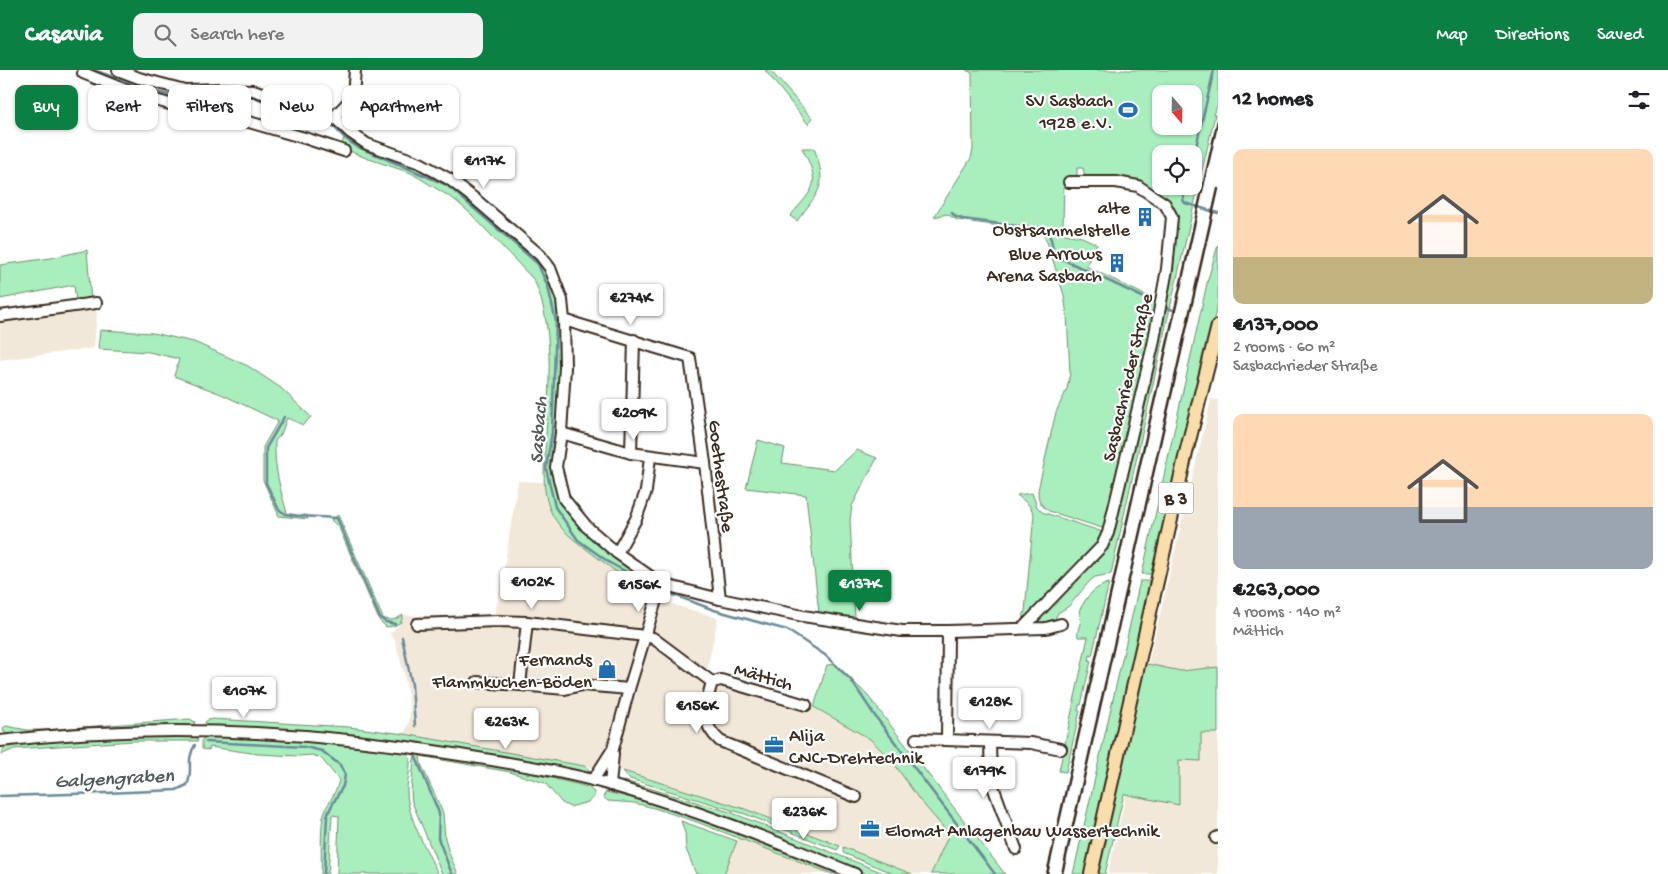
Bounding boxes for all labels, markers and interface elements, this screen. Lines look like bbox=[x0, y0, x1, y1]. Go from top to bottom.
search box bbox=[133, 13, 483, 58]
text: Casavia bbox=[25, 21, 103, 50]
icon: search bbox=[151, 21, 179, 49]
text: Search here bbox=[191, 24, 284, 47]
text: Map bbox=[1436, 25, 1468, 46]
text: Directions bbox=[1496, 25, 1569, 46]
text: Saved bbox=[1597, 25, 1643, 46]
chip: Buy bbox=[15, 85, 78, 130]
chip: Rent bbox=[88, 85, 158, 130]
chip: Filters bbox=[168, 85, 251, 130]
chip: New bbox=[261, 85, 332, 130]
chip: Apartment bbox=[342, 85, 459, 130]
north arrow bbox=[1152, 85, 1202, 135]
map controls bbox=[1152, 85, 1202, 195]
icon: filters bbox=[1625, 86, 1653, 114]
text: 12 homes bbox=[1233, 88, 1312, 113]
place label: SV Sasbach 1928 e.V. bbox=[1026, 91, 1113, 136]
sports icon: SV Sasbach 1928 e.V. bbox=[1117, 99, 1139, 121]
button: locate bbox=[1152, 145, 1202, 195]
pin: €117K bbox=[449, 146, 519, 189]
text: €117K bbox=[464, 153, 504, 172]
icon: home bbox=[1398, 181, 1488, 271]
place label: alte Obstsammelstelle bbox=[993, 198, 1130, 243]
building icon: alte Obstsammelstelle bbox=[1134, 206, 1156, 228]
place label: Blue Arrows Arena Sasbach bbox=[987, 244, 1103, 289]
building icon: Blue Arrows Arena Sasbach bbox=[1106, 252, 1128, 274]
pin: €274K bbox=[596, 284, 666, 326]
text: €274K bbox=[610, 290, 652, 309]
street label: Sasbachrieder Straße bbox=[1099, 291, 1160, 464]
text: €137,000 bbox=[1233, 314, 1318, 339]
text: 2 rooms · 60 m² bbox=[1233, 339, 1335, 358]
text: Sasbachrieder Straße bbox=[1233, 358, 1378, 377]
water label: Sasbach bbox=[527, 396, 554, 464]
pin: €209K bbox=[599, 398, 669, 441]
text: €209K bbox=[612, 405, 656, 424]
street label: Goethestraße bbox=[701, 419, 738, 534]
icon: home bbox=[1398, 446, 1488, 536]
road number: B 3 bbox=[1158, 482, 1194, 513]
pin: €102K bbox=[497, 568, 567, 610]
pin: €156K bbox=[604, 570, 674, 613]
pin: €137K bbox=[825, 570, 895, 612]
text: €102K bbox=[511, 574, 553, 593]
text: €137K bbox=[839, 576, 881, 595]
text: €156K bbox=[618, 577, 660, 596]
text: €263,000 bbox=[1233, 579, 1320, 604]
text: 4 rooms · 140 m² bbox=[1233, 604, 1341, 623]
text: Mättich bbox=[1233, 623, 1284, 642]
place label: Fernands Flammkuchen-Böden bbox=[431, 650, 593, 695]
shop icon: Fernands Flammkuchen-Böden bbox=[596, 658, 618, 680]
street label: Mättich bbox=[731, 659, 795, 698]
pin: €107K bbox=[209, 676, 279, 719]
text: €107K bbox=[223, 683, 265, 702]
pin: €128K bbox=[955, 688, 1025, 730]
pin: €156K bbox=[662, 692, 732, 734]
text: €128K bbox=[969, 694, 1011, 713]
text: €156K bbox=[676, 698, 718, 717]
pin: €263K bbox=[471, 708, 541, 750]
text: €263K bbox=[485, 714, 527, 733]
place label: Alija CNC-Drehtechnik bbox=[789, 726, 924, 771]
office icon: Alija CNC-Drehtechnik bbox=[763, 734, 785, 756]
pin: €179K bbox=[949, 756, 1019, 799]
text: €179K bbox=[963, 763, 1005, 782]
water label: Galgengraben bbox=[54, 766, 175, 795]
pin: €236K bbox=[769, 798, 839, 840]
text: €236K bbox=[783, 804, 825, 823]
office icon: Elomat Anlagenbau Wassertechnik bbox=[859, 818, 881, 840]
place label: Elomat Anlagenbau Wassertechnik bbox=[885, 821, 1160, 844]

